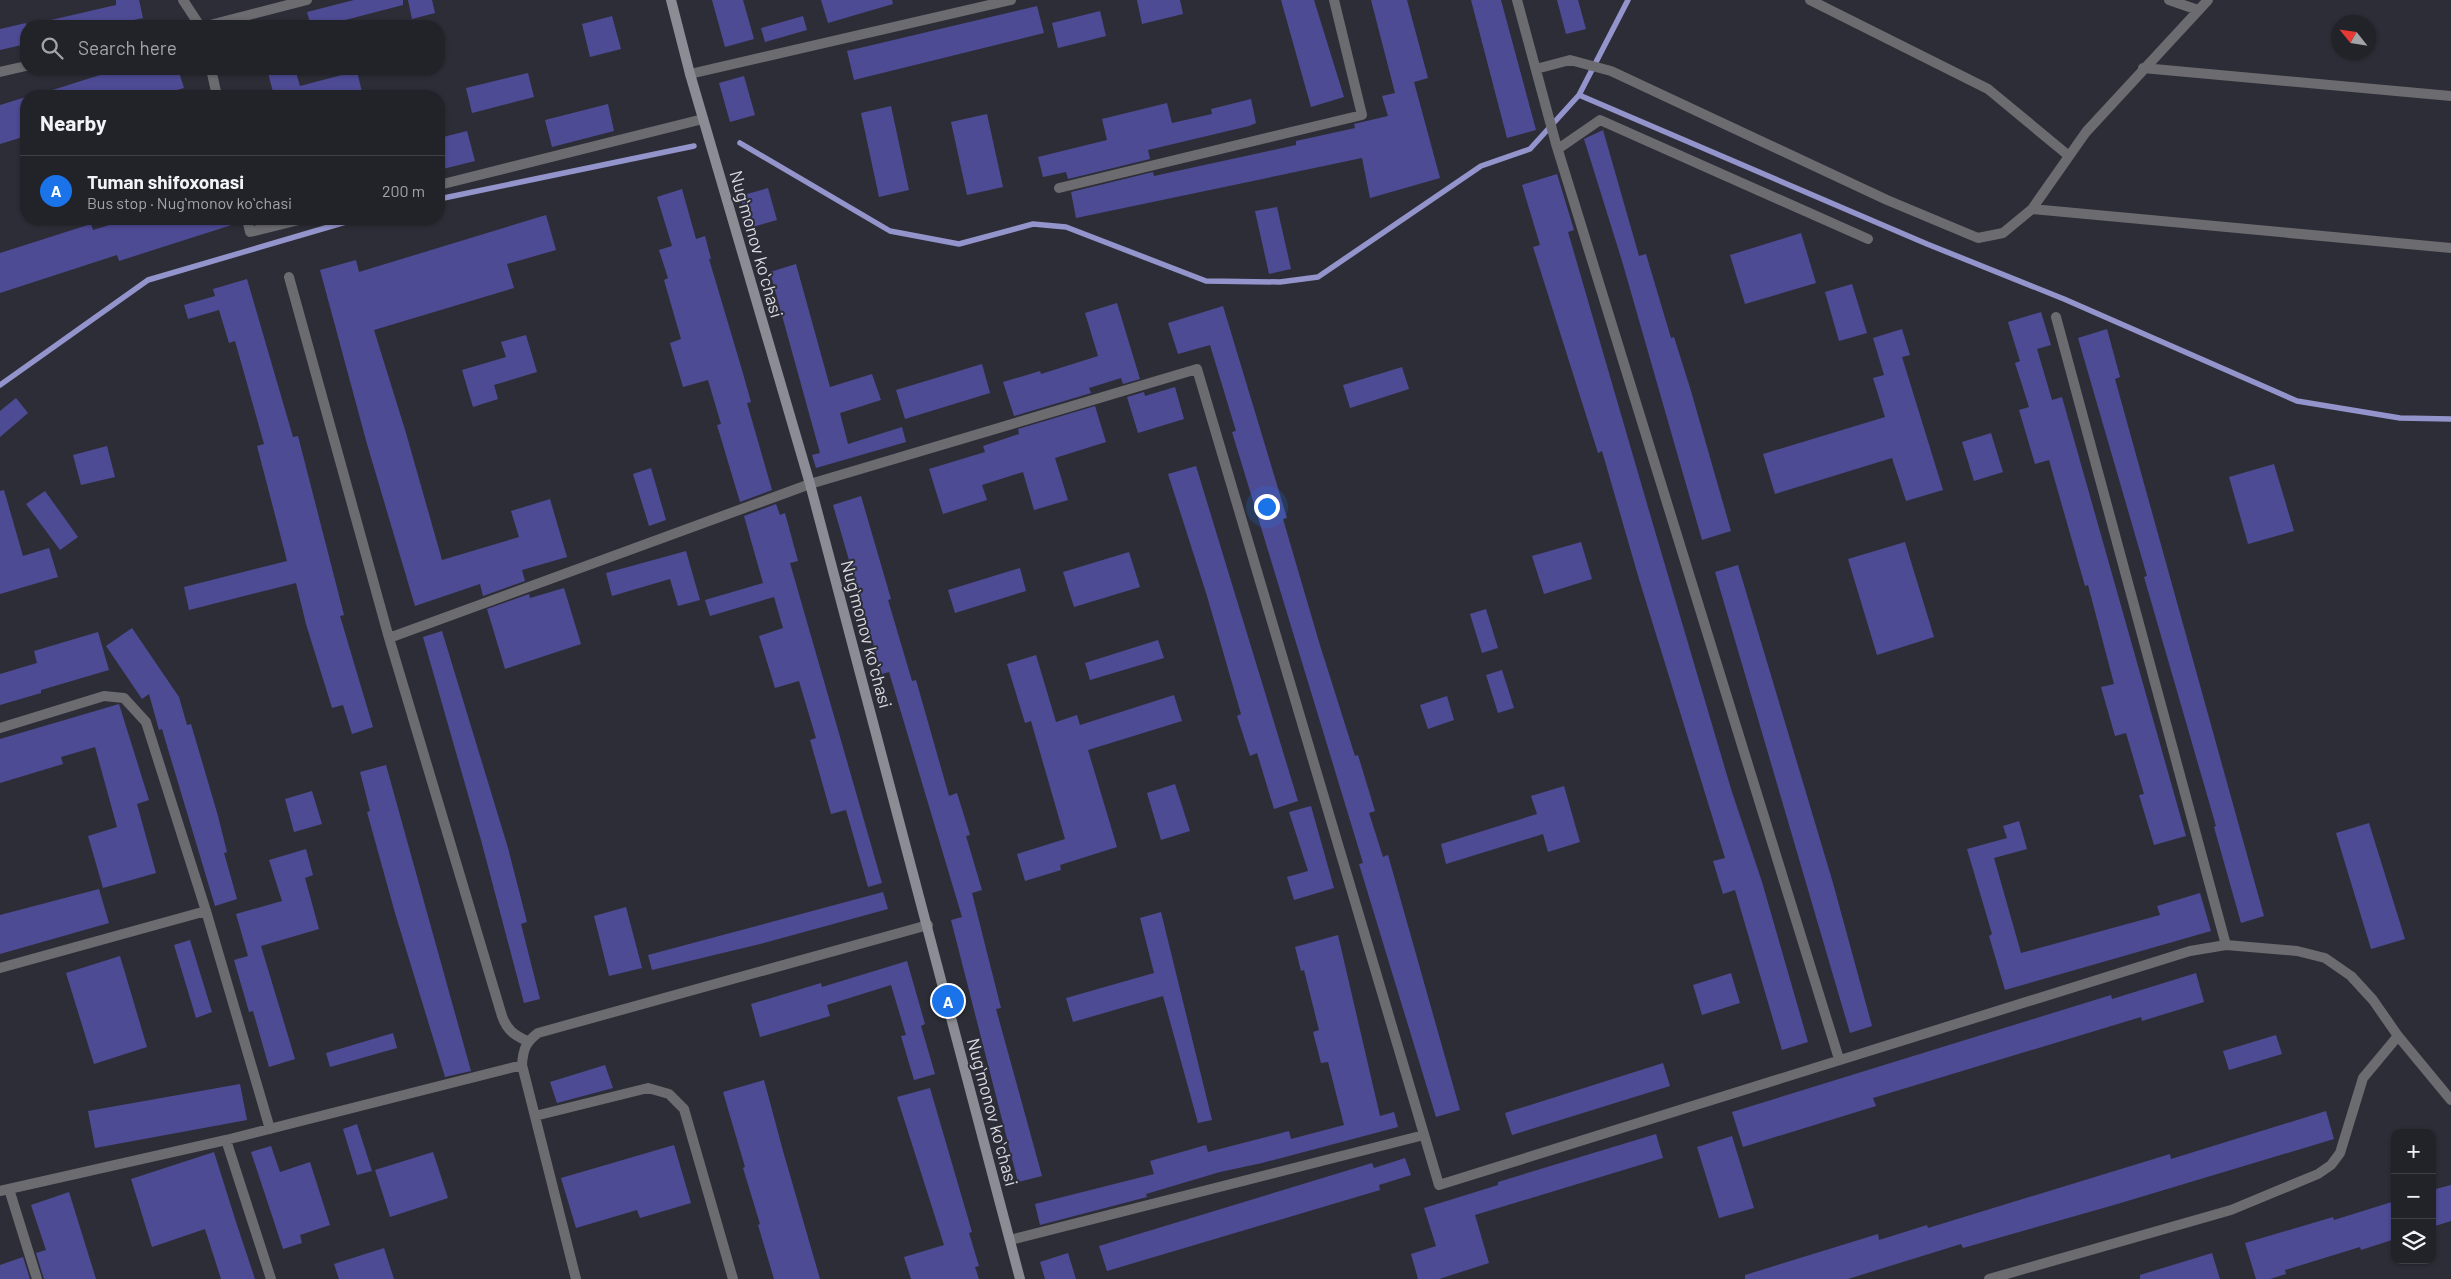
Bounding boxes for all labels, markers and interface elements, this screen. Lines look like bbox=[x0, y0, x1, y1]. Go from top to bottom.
north arrow bbox=[2331, 15, 2376, 60]
search box bbox=[20, 20, 445, 75]
icon: search bbox=[38, 34, 66, 62]
text: Search here bbox=[78, 36, 177, 59]
text: Nearby bbox=[40, 110, 106, 135]
street label: Nugʻmonov koʻchasi bbox=[725, 168, 789, 320]
text: Tuman shifoxonasi bbox=[87, 170, 244, 193]
text: A bbox=[51, 181, 61, 200]
text: 200 m bbox=[382, 181, 425, 200]
text: Bus stop · Nugʻmonov koʻchasi bbox=[87, 193, 292, 212]
your location bbox=[1254, 494, 1280, 520]
street label: Nugʻmonov koʻchasi bbox=[837, 558, 897, 710]
pin: A bbox=[932, 982, 964, 1020]
street label: Nugʻmonov koʻchasi bbox=[963, 1036, 1023, 1188]
map controls bbox=[2391, 1129, 2436, 1264]
button: + bbox=[2391, 1129, 2436, 1174]
button: − bbox=[2391, 1174, 2436, 1219]
button: layers bbox=[2391, 1219, 2436, 1264]

